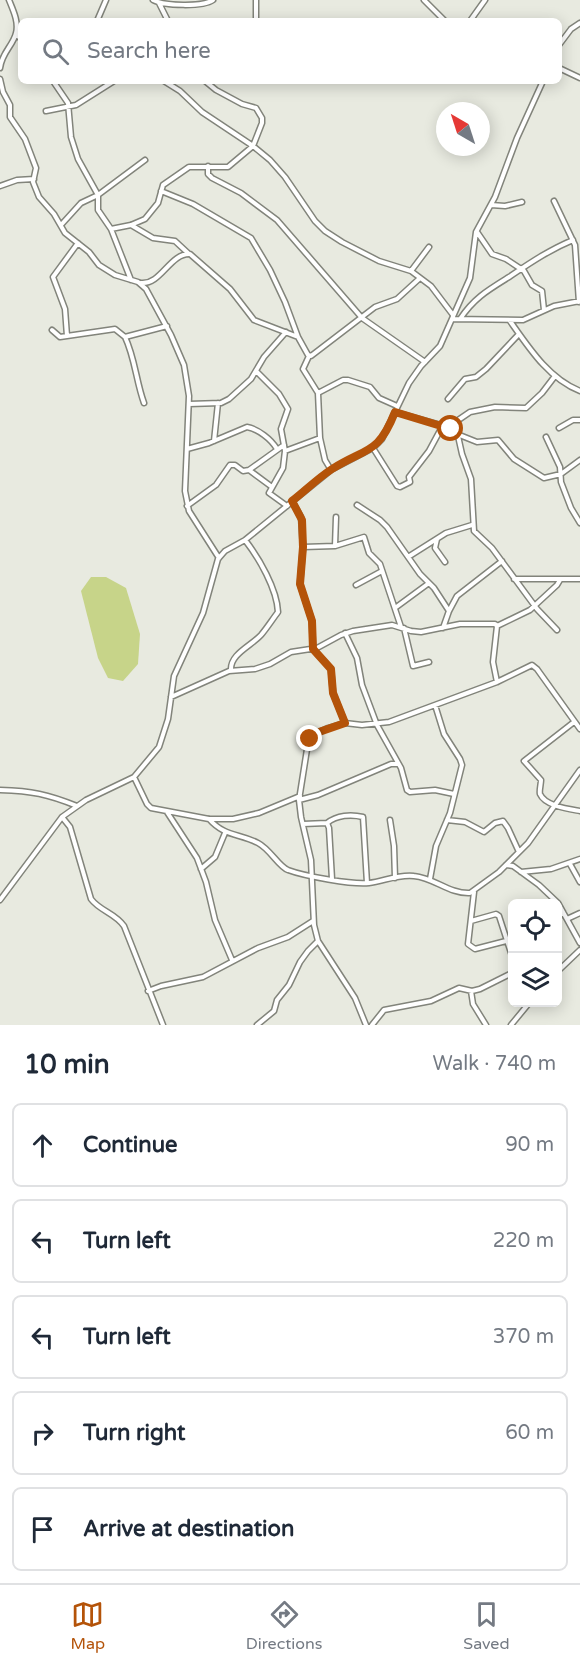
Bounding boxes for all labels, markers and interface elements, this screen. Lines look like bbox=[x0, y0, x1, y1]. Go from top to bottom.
search box bbox=[18, 18, 562, 84]
icon: search bbox=[39, 35, 72, 68]
text: Search here bbox=[87, 38, 211, 64]
north arrow bbox=[436, 102, 490, 156]
route start bbox=[437, 415, 463, 441]
route end bbox=[296, 725, 322, 751]
map controls bbox=[508, 899, 562, 1007]
button: locate bbox=[508, 899, 562, 953]
button: layers bbox=[508, 953, 562, 1007]
text: 10 min bbox=[24, 1049, 110, 1080]
text: Walk · 740 m bbox=[433, 1052, 556, 1076]
icon: ahead bbox=[26, 1129, 59, 1162]
text: Continue bbox=[83, 1132, 178, 1158]
text: 90 m bbox=[505, 1133, 554, 1157]
icon: left bbox=[26, 1225, 59, 1258]
text: Turn left bbox=[83, 1228, 171, 1254]
text: 220 m bbox=[493, 1229, 554, 1253]
icon: left bbox=[26, 1321, 59, 1354]
text: Turn left bbox=[83, 1324, 171, 1350]
text: 370 m bbox=[493, 1325, 554, 1349]
icon: right bbox=[26, 1417, 59, 1450]
text: Turn right bbox=[83, 1420, 185, 1446]
text: 60 m bbox=[505, 1421, 554, 1445]
icon: arrive bbox=[26, 1513, 59, 1546]
text: Arrive at destination bbox=[83, 1516, 294, 1542]
tab: Map bbox=[70, 1598, 105, 1654]
tab: Directions bbox=[246, 1598, 322, 1654]
tab: Saved bbox=[463, 1598, 510, 1654]

